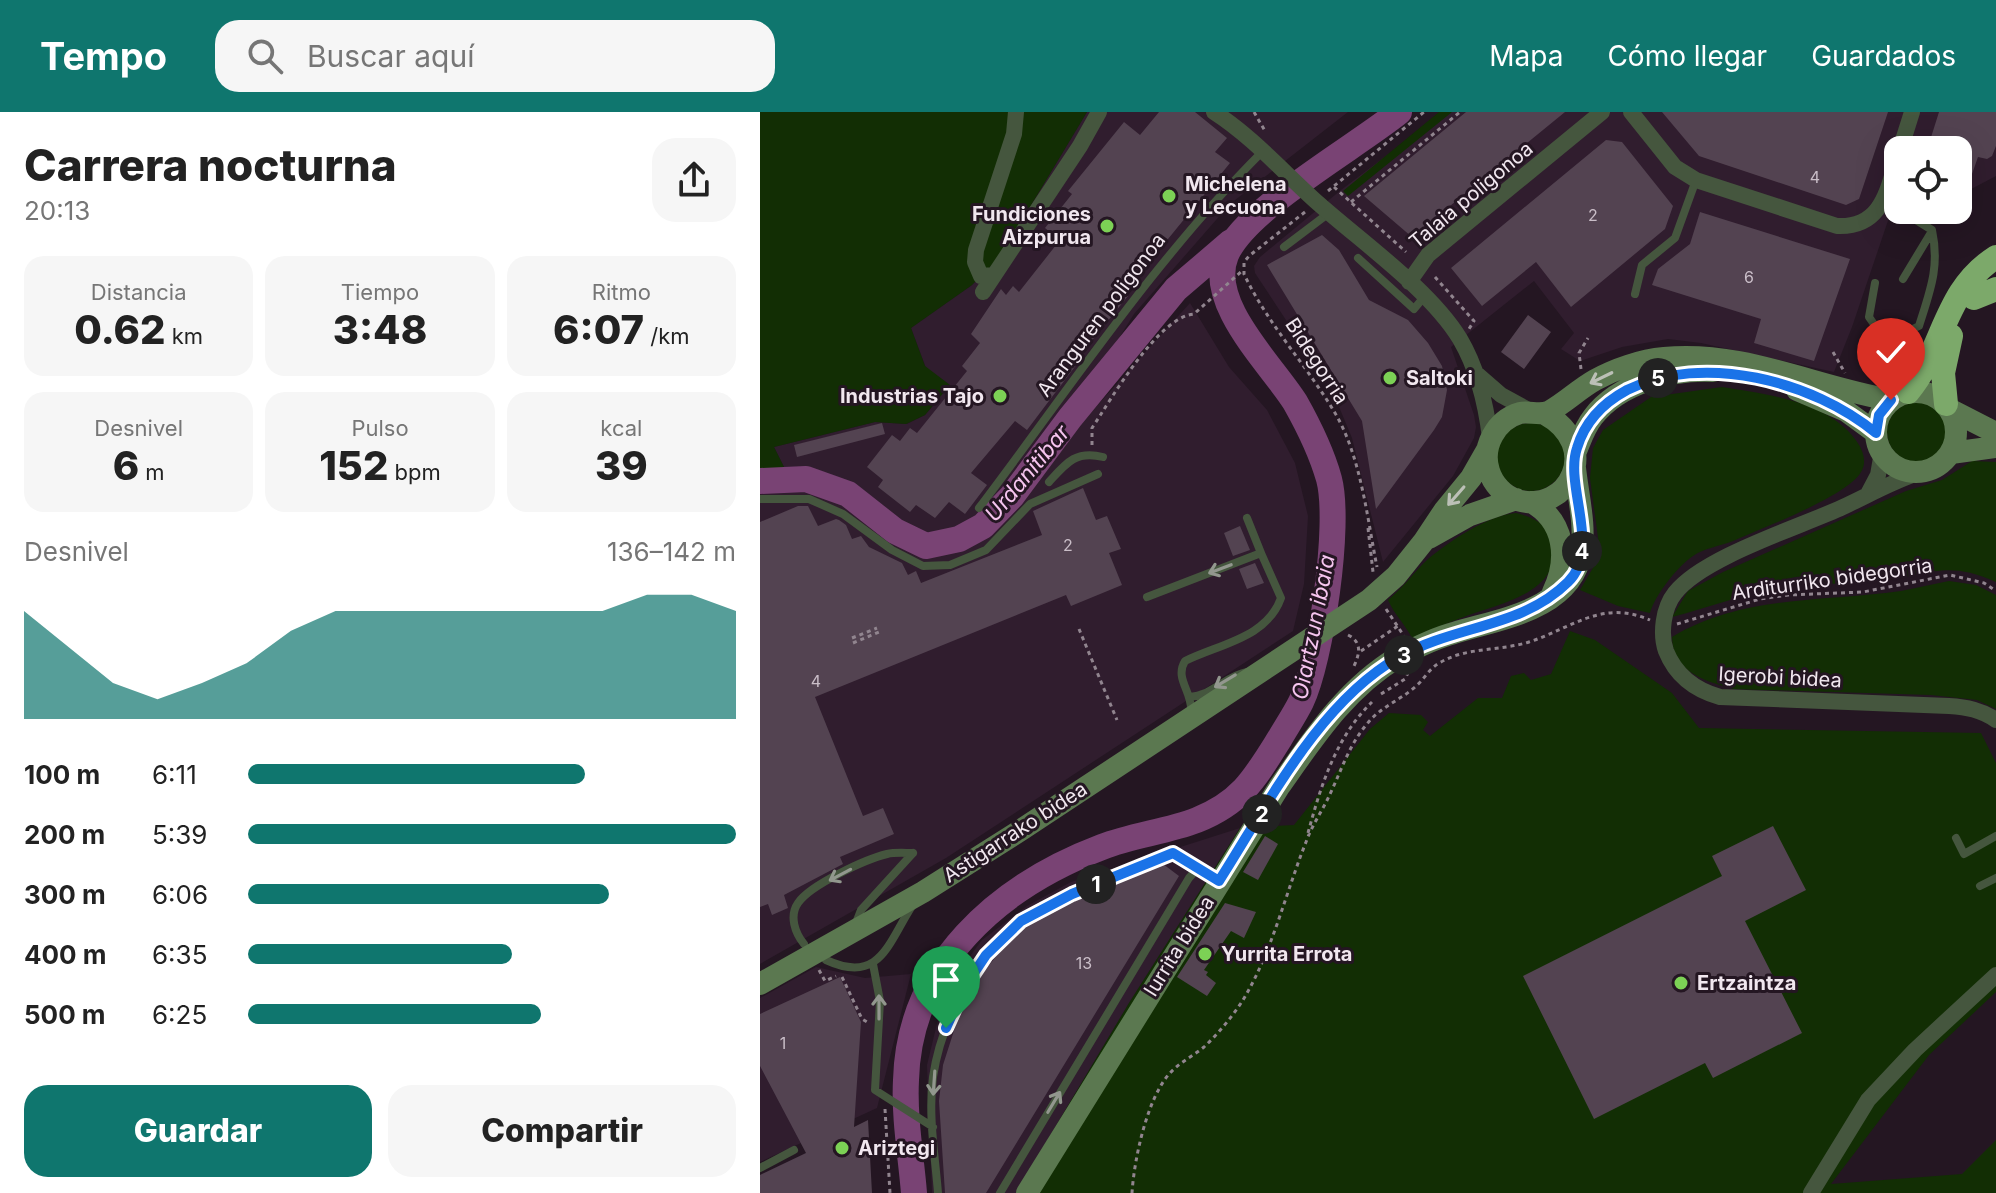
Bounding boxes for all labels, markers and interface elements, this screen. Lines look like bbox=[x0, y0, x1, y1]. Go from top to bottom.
search box bbox=[215, 20, 775, 92]
text: Tempo bbox=[40, 33, 167, 79]
icon: search bbox=[243, 34, 287, 78]
text: Buscar aquí bbox=[307, 38, 474, 74]
text: Mapa bbox=[1489, 39, 1563, 73]
text: Cómo llegar bbox=[1607, 39, 1767, 73]
text: Guardados bbox=[1811, 39, 1956, 73]
street label: Talaia poligonoa bbox=[1404, 136, 1538, 254]
map controls bbox=[1884, 136, 1972, 224]
button: locate bbox=[1884, 136, 1972, 224]
text: Carrera nocturna bbox=[24, 138, 397, 192]
button: share bbox=[652, 138, 736, 222]
house number: 4 bbox=[1810, 167, 1820, 187]
place label: Michelena y Lecuona bbox=[1185, 172, 1287, 219]
marker: Michelena y Lecuona bbox=[1160, 187, 1178, 205]
text: 20:13 bbox=[24, 195, 90, 226]
place label: Fundiciones Aizpurua bbox=[972, 202, 1091, 249]
house number: 2 bbox=[1588, 205, 1598, 225]
marker: Fundiciones Aizpurua bbox=[1098, 217, 1116, 235]
street label: Aranguren poligonoa bbox=[1032, 229, 1170, 401]
house number: 6 bbox=[1744, 267, 1754, 287]
text: Distancia bbox=[91, 279, 187, 305]
text: Tiempo bbox=[341, 279, 419, 305]
text: Ritmo bbox=[592, 279, 651, 305]
text: 0.62 bbox=[74, 305, 166, 354]
text: 3:48 bbox=[333, 305, 427, 354]
text: 6:07 bbox=[553, 305, 644, 354]
street label: Bidegorria bbox=[1280, 313, 1354, 409]
pin bbox=[1857, 318, 1925, 400]
text: km bbox=[166, 323, 203, 349]
text: /km bbox=[644, 323, 690, 349]
icon: check bbox=[1869, 330, 1913, 374]
pin: 5 bbox=[1638, 358, 1678, 398]
text: 5 bbox=[1651, 365, 1665, 391]
place label: Saltoki bbox=[1406, 366, 1473, 390]
marker: Saltoki bbox=[1381, 369, 1399, 387]
one-way arrow bbox=[1590, 371, 1614, 386]
place label: Industrias Tajo bbox=[840, 384, 984, 408]
marker: Industrias Tajo bbox=[991, 387, 1009, 405]
text: Desnivel bbox=[94, 415, 183, 441]
text: Pulso bbox=[351, 415, 409, 441]
text: kcal bbox=[600, 415, 642, 441]
water label: Urdanitibar bbox=[979, 419, 1075, 526]
text: 6 bbox=[113, 441, 139, 490]
text: 152 bbox=[319, 441, 388, 490]
text: 39 bbox=[595, 441, 648, 490]
text: m bbox=[139, 459, 165, 485]
text: bpm bbox=[388, 459, 441, 485]
one-way arrow bbox=[1447, 486, 1465, 506]
pin: 4 bbox=[1562, 531, 1602, 571]
house number: 2 bbox=[1063, 535, 1073, 555]
text: Desnivel bbox=[24, 536, 129, 567]
text: 136–142 m bbox=[607, 536, 736, 567]
text: 4 bbox=[1575, 538, 1589, 564]
water label: Oiartzun ibaia bbox=[1286, 552, 1340, 702]
street label: Arditurriko bidegorria bbox=[1730, 553, 1934, 605]
one-way arrow bbox=[1208, 563, 1233, 577]
pin: 3 bbox=[1384, 635, 1424, 675]
text: 3 bbox=[1397, 642, 1411, 668]
street label: Igerobi bidea bbox=[1718, 662, 1842, 692]
house number: 4 bbox=[811, 671, 821, 691]
one-way arrow bbox=[1214, 673, 1237, 689]
text: 100 m bbox=[24, 759, 100, 790]
text: 6:11 bbox=[152, 759, 197, 790]
street label: Astigarrako bidea bbox=[939, 777, 1091, 887]
pin: 2 bbox=[1242, 794, 1282, 834]
text: 2 bbox=[1255, 801, 1269, 827]
text: 200 m bbox=[24, 819, 105, 850]
text: 5:39 bbox=[152, 819, 207, 850]
pin: 1 bbox=[1076, 864, 1116, 904]
one-way arrow bbox=[828, 868, 852, 884]
text: 1 bbox=[1091, 871, 1101, 897]
text: 300 m bbox=[24, 879, 106, 910]
text: 6:06 bbox=[152, 879, 208, 910]
street label: Iurrita bidea bbox=[1139, 891, 1219, 1001]
text: 400 m bbox=[24, 939, 107, 970]
text: 6:35 bbox=[152, 939, 207, 970]
place label: Yurrita Errota bbox=[1221, 942, 1352, 966]
marker: Yurrita Errota bbox=[1196, 945, 1214, 963]
pin bbox=[912, 946, 980, 1028]
house number: 13 bbox=[1076, 953, 1092, 973]
icon: arrive bbox=[924, 958, 968, 1002]
place label: Ertzaintza bbox=[1697, 971, 1796, 995]
marker: Ertzaintza bbox=[1672, 974, 1690, 992]
one-way arrow bbox=[871, 995, 886, 1021]
text: 500 m bbox=[24, 999, 106, 1030]
text: 6:25 bbox=[152, 999, 207, 1030]
house number: 1 bbox=[780, 1033, 786, 1053]
one-way arrow bbox=[926, 1070, 941, 1096]
button: Guardar bbox=[24, 1085, 372, 1177]
button: Compartir bbox=[388, 1085, 736, 1177]
one-way arrow bbox=[1046, 1091, 1062, 1114]
place label: Ariztegi bbox=[858, 1136, 935, 1160]
marker: Ariztegi bbox=[833, 1139, 851, 1157]

